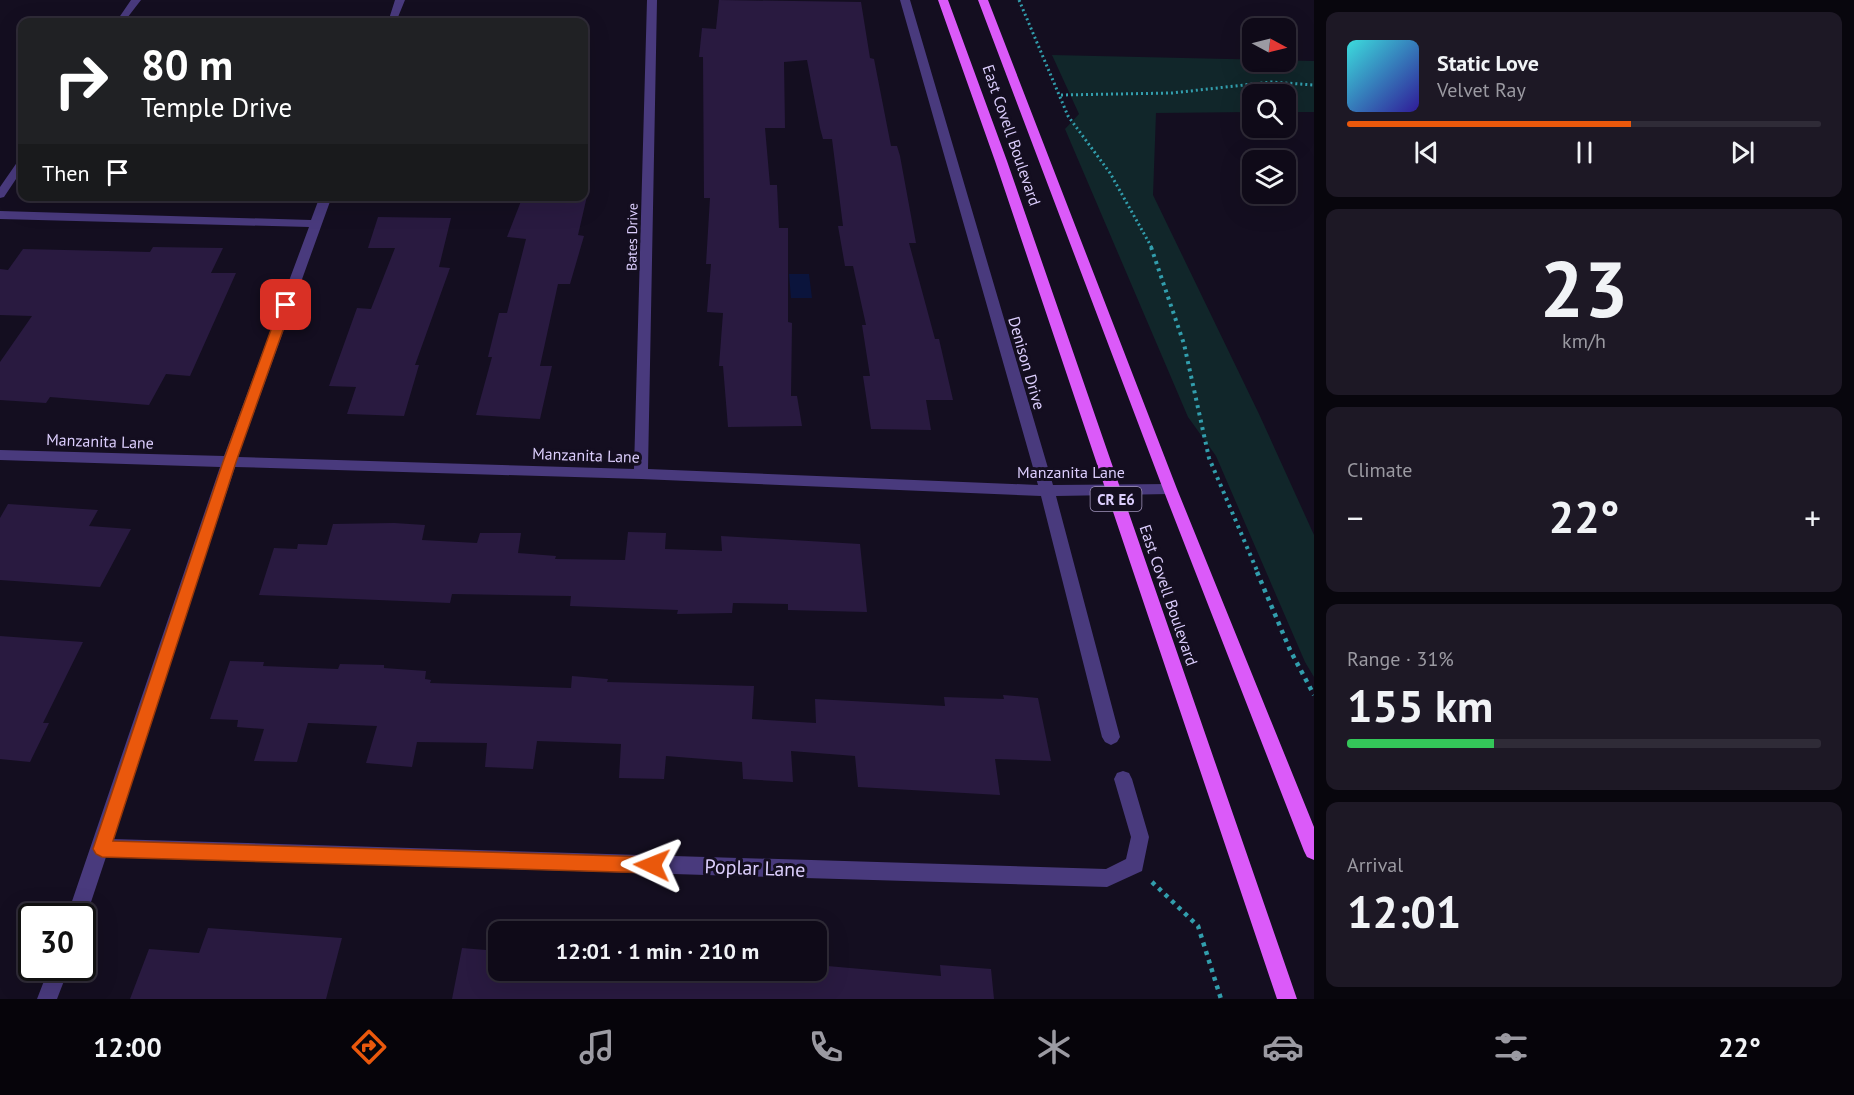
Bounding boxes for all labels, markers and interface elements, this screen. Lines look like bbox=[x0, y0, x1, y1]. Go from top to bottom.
north arrow bbox=[1242, 18, 1296, 72]
map controls bbox=[1242, 18, 1296, 204]
text: 80 m bbox=[141, 37, 233, 92]
icon: right bbox=[42, 42, 120, 120]
text: Static Love bbox=[1437, 49, 1539, 77]
street label: East Covell Boulevard bbox=[978, 62, 1046, 208]
text: Velvet Ray bbox=[1437, 77, 1526, 103]
button: search bbox=[1242, 84, 1296, 138]
text: Temple Drive bbox=[141, 90, 292, 124]
icon: previous bbox=[1410, 136, 1443, 169]
icon: pause bbox=[1568, 136, 1601, 169]
icon: next bbox=[1726, 136, 1759, 169]
button: layers bbox=[1242, 150, 1296, 204]
icon: arrive bbox=[101, 156, 134, 189]
text: Then bbox=[42, 159, 89, 187]
street label: Bates Drive bbox=[622, 203, 642, 271]
text: 23 bbox=[1540, 238, 1628, 339]
pin bbox=[260, 279, 311, 330]
icon: arrive bbox=[269, 288, 302, 321]
street label: Denison Drive bbox=[1004, 314, 1050, 412]
text: km/h bbox=[1562, 328, 1606, 354]
street label: Manzanita Lane bbox=[46, 429, 154, 453]
street label: Manzanita Lane bbox=[532, 443, 640, 467]
text: Climate bbox=[1347, 457, 1413, 483]
street label: Manzanita Lane bbox=[1017, 462, 1125, 482]
road number: CR E6 bbox=[1090, 487, 1142, 511]
text: 22° bbox=[1549, 487, 1619, 545]
text: − bbox=[1347, 496, 1364, 539]
text: + bbox=[1804, 496, 1821, 539]
street label: East Covell Boulevard bbox=[1135, 522, 1203, 668]
text: Range · 31% bbox=[1347, 646, 1454, 672]
text: 155 km bbox=[1347, 676, 1493, 734]
position arrow bbox=[620, 833, 684, 897]
text: Arrival bbox=[1347, 852, 1403, 878]
street label: Poplar Lane bbox=[704, 853, 806, 883]
text: 12:01 bbox=[1347, 882, 1461, 940]
speed limit sign: 30 bbox=[18, 903, 96, 981]
text: 12:01 · 1 min · 210 m bbox=[556, 937, 759, 965]
icon: directions bbox=[348, 1026, 390, 1068]
icon: music bbox=[576, 1026, 618, 1068]
icon: phone bbox=[805, 1026, 847, 1068]
icon: climate bbox=[1033, 1026, 1075, 1068]
icon: car bbox=[1262, 1026, 1304, 1068]
icon: filters bbox=[1490, 1026, 1532, 1068]
text: 12:00 bbox=[93, 1030, 162, 1064]
text: 22° bbox=[1718, 1030, 1761, 1064]

